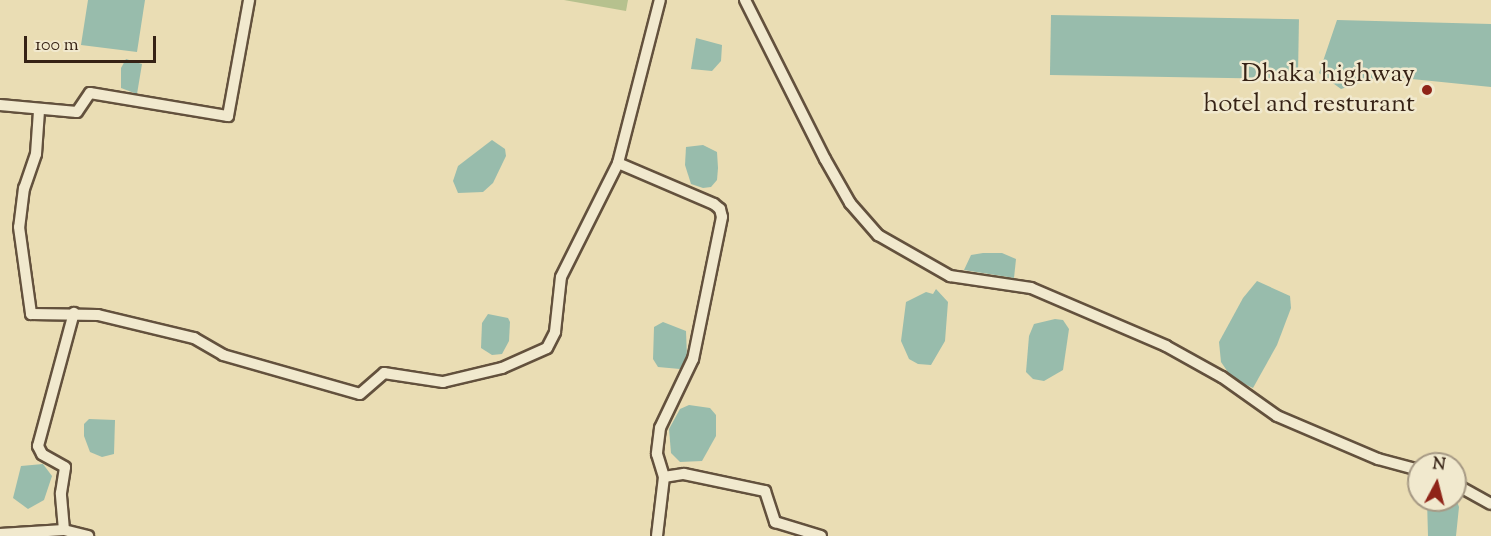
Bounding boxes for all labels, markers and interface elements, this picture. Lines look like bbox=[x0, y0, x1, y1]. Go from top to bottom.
scale bar bbox=[27, 24, 159, 62]
text: 100 m bbox=[35, 33, 79, 59]
place label: Dhaka highway hotel and resturant bbox=[1203, 59, 1415, 120]
marker: Dhaka highway hotel and resturant bbox=[1420, 83, 1434, 97]
north arrow bbox=[1407, 452, 1467, 512]
text: N bbox=[1431, 453, 1447, 478]

